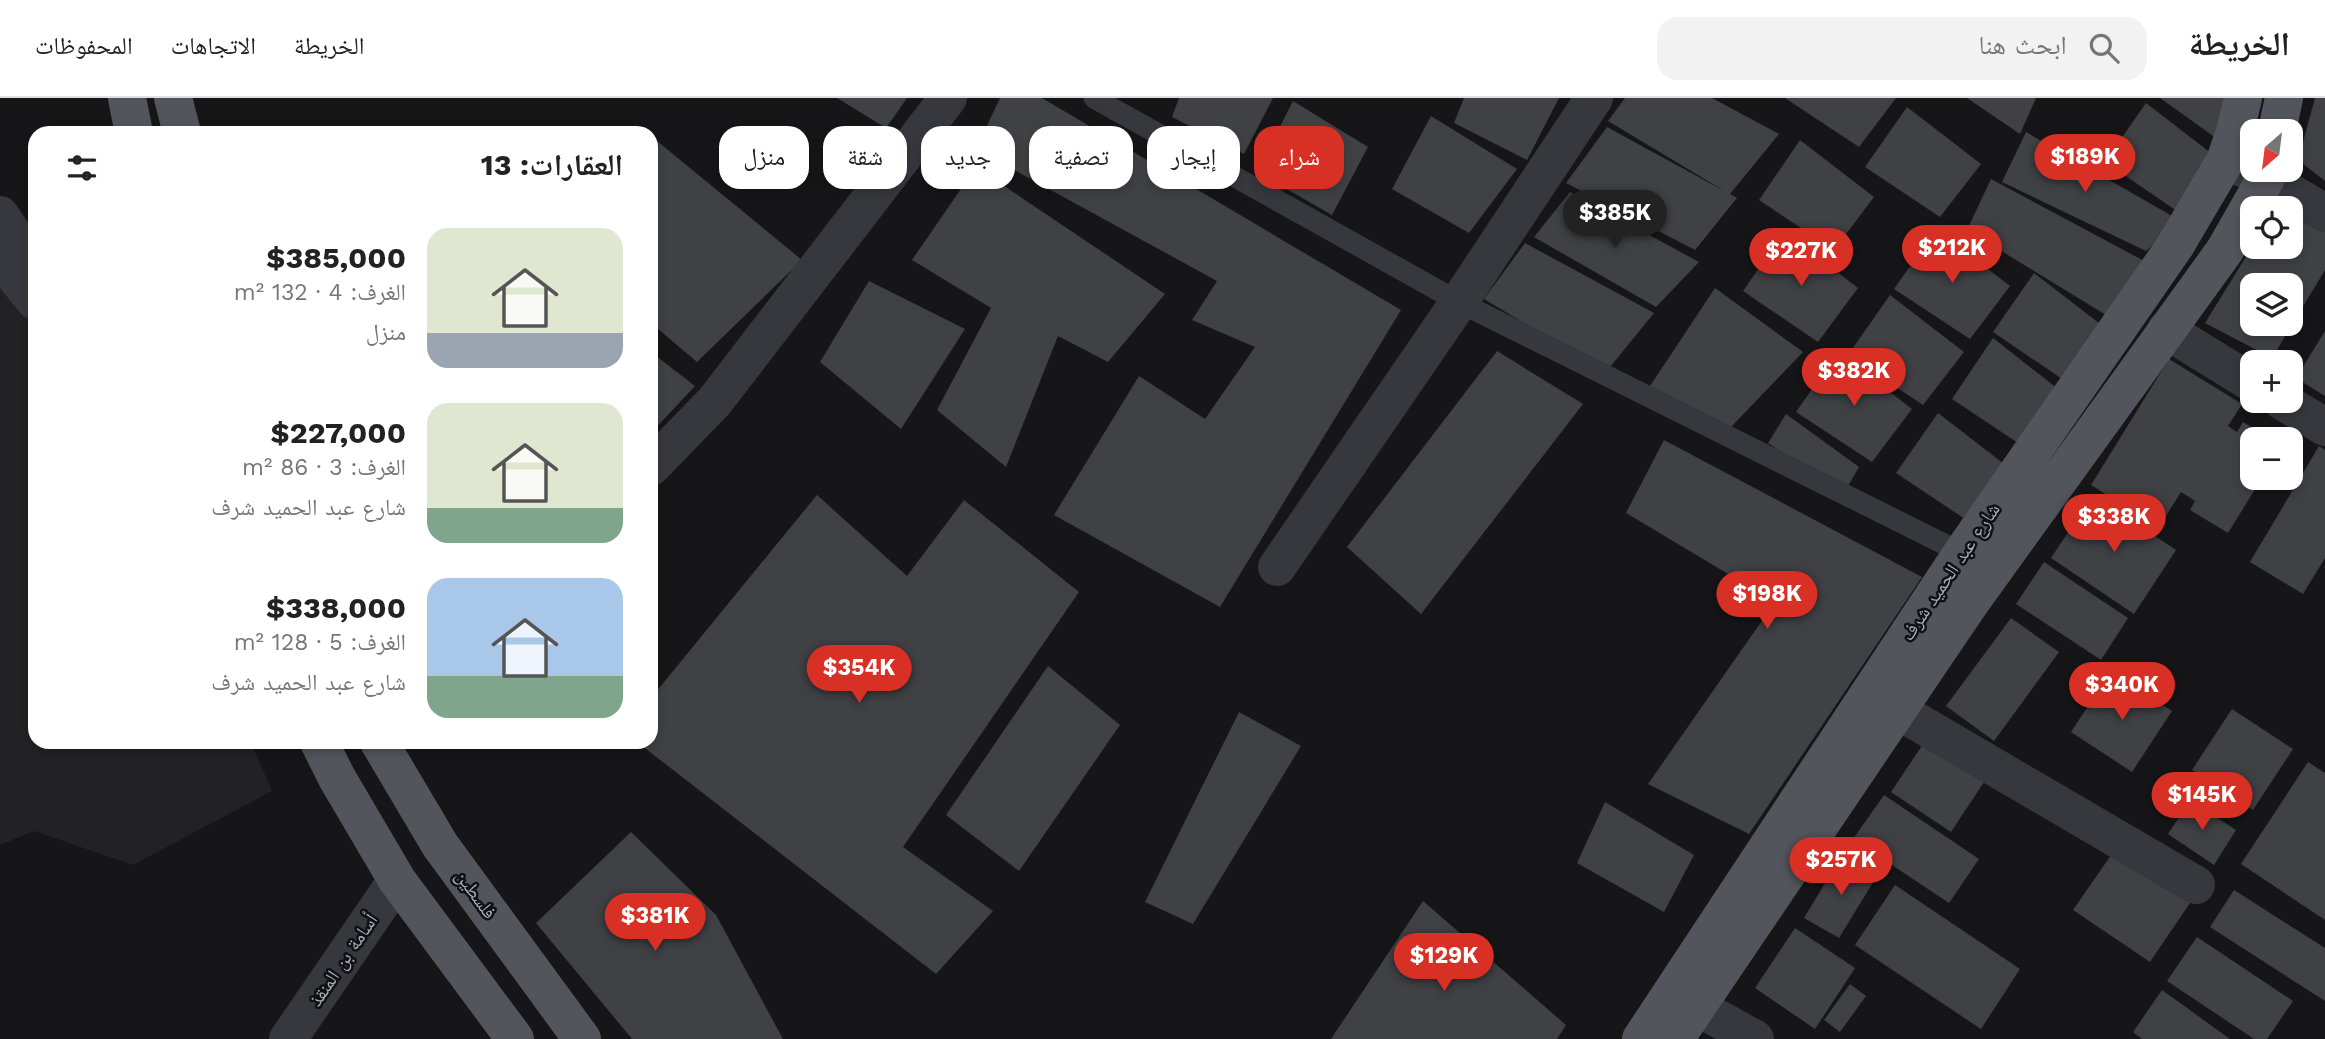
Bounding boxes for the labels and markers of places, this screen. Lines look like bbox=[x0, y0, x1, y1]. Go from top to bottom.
pin: $189K bbox=[2036, 134, 2134, 194]
pin: $385K bbox=[1566, 190, 1664, 250]
pin: $212K bbox=[1903, 226, 2001, 285]
pin: $227K bbox=[1752, 228, 1850, 288]
pin: $382K bbox=[1805, 348, 1903, 408]
pin: $338K bbox=[2065, 494, 2163, 554]
pin: $198K bbox=[1718, 572, 1816, 631]
pin: $354K bbox=[810, 646, 908, 705]
pin: $340K bbox=[2073, 662, 2171, 722]
pin: $145K bbox=[2153, 772, 2251, 832]
pin: $257K bbox=[1792, 838, 1890, 897]
pin: $381K bbox=[606, 894, 704, 953]
pin: $129K bbox=[1395, 934, 1493, 993]

